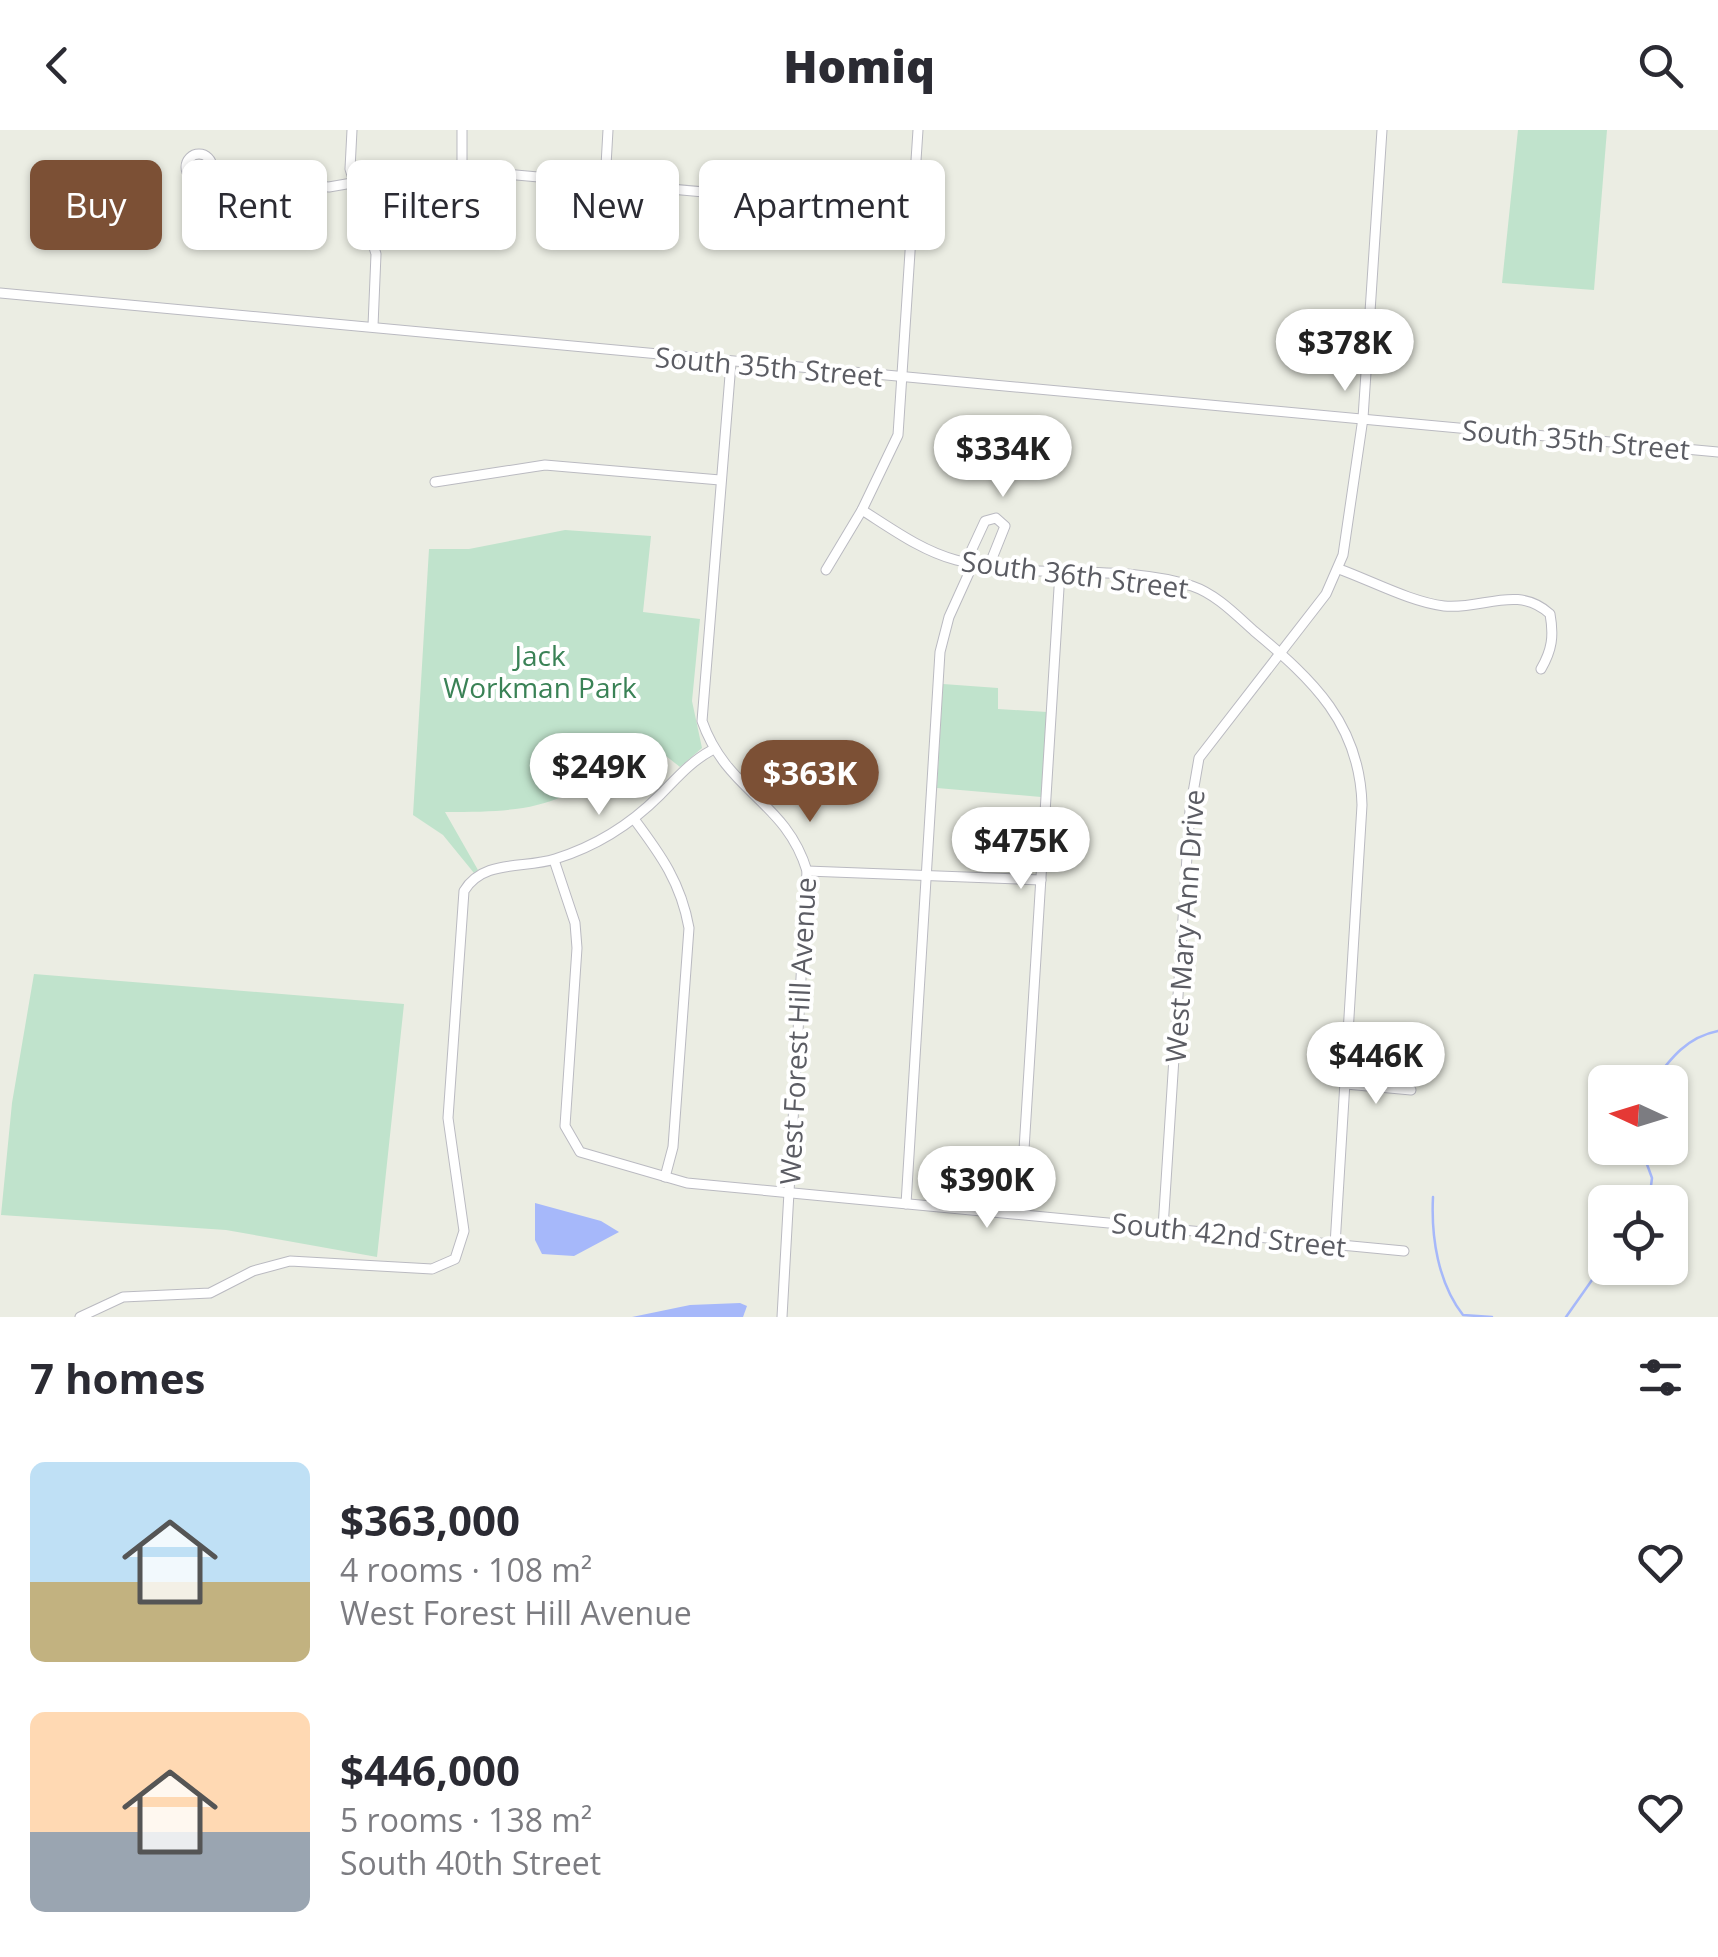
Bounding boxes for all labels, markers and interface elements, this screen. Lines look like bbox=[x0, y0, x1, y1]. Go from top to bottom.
text: Homiq bbox=[783, 35, 935, 96]
icon: back bbox=[30, 38, 85, 93]
icon: search bbox=[1633, 38, 1688, 93]
chip: Buy bbox=[30, 160, 162, 250]
chip: Rent bbox=[182, 160, 327, 250]
chip: Filters bbox=[347, 160, 516, 250]
chip: New bbox=[536, 160, 679, 250]
chip: Apartment bbox=[699, 160, 945, 250]
pin: $378K bbox=[1275, 309, 1415, 394]
text: $378K bbox=[1298, 320, 1392, 363]
street label: South 35th Street bbox=[654, 337, 884, 395]
street label: South 35th Street bbox=[1461, 410, 1691, 468]
pin: $334K bbox=[933, 415, 1073, 500]
text: $334K bbox=[956, 426, 1050, 469]
street label: South 36th Street bbox=[959, 541, 1191, 607]
park label: Jack Workman Park bbox=[443, 636, 637, 706]
pin: $249K bbox=[529, 733, 669, 818]
pin: $363K bbox=[740, 740, 880, 825]
text: $249K bbox=[552, 744, 646, 787]
text: $363K bbox=[763, 751, 857, 794]
street label: West Mary Ann Drive bbox=[1156, 788, 1212, 1064]
pin: $475K bbox=[951, 807, 1091, 892]
text: $475K bbox=[974, 818, 1068, 861]
street label: West Forest Hill Avenue bbox=[770, 876, 824, 1186]
pin: $446K bbox=[1306, 1022, 1446, 1107]
text: $446K bbox=[1329, 1033, 1423, 1076]
north arrow bbox=[1588, 1065, 1688, 1165]
map controls bbox=[1588, 1065, 1688, 1285]
pin: $390K bbox=[917, 1146, 1057, 1231]
text: $390K bbox=[940, 1157, 1034, 1200]
button: locate bbox=[1588, 1185, 1688, 1285]
street label: South 42nd Street bbox=[1110, 1203, 1348, 1265]
text: 7 homes bbox=[30, 1349, 205, 1406]
icon: filters bbox=[1633, 1350, 1688, 1405]
text: $363,000 bbox=[340, 1491, 520, 1548]
icon: home bbox=[110, 1502, 230, 1622]
icon: heart bbox=[1633, 1535, 1688, 1590]
text: 4 rooms · 108 m² bbox=[340, 1548, 592, 1591]
text: West Forest Hill Avenue bbox=[340, 1591, 692, 1634]
text: $446,000 bbox=[340, 1741, 520, 1798]
icon: home bbox=[110, 1752, 230, 1872]
icon: heart bbox=[1633, 1785, 1688, 1840]
text: 5 rooms · 138 m² bbox=[340, 1798, 592, 1841]
text: South 40th Street bbox=[340, 1841, 601, 1884]

